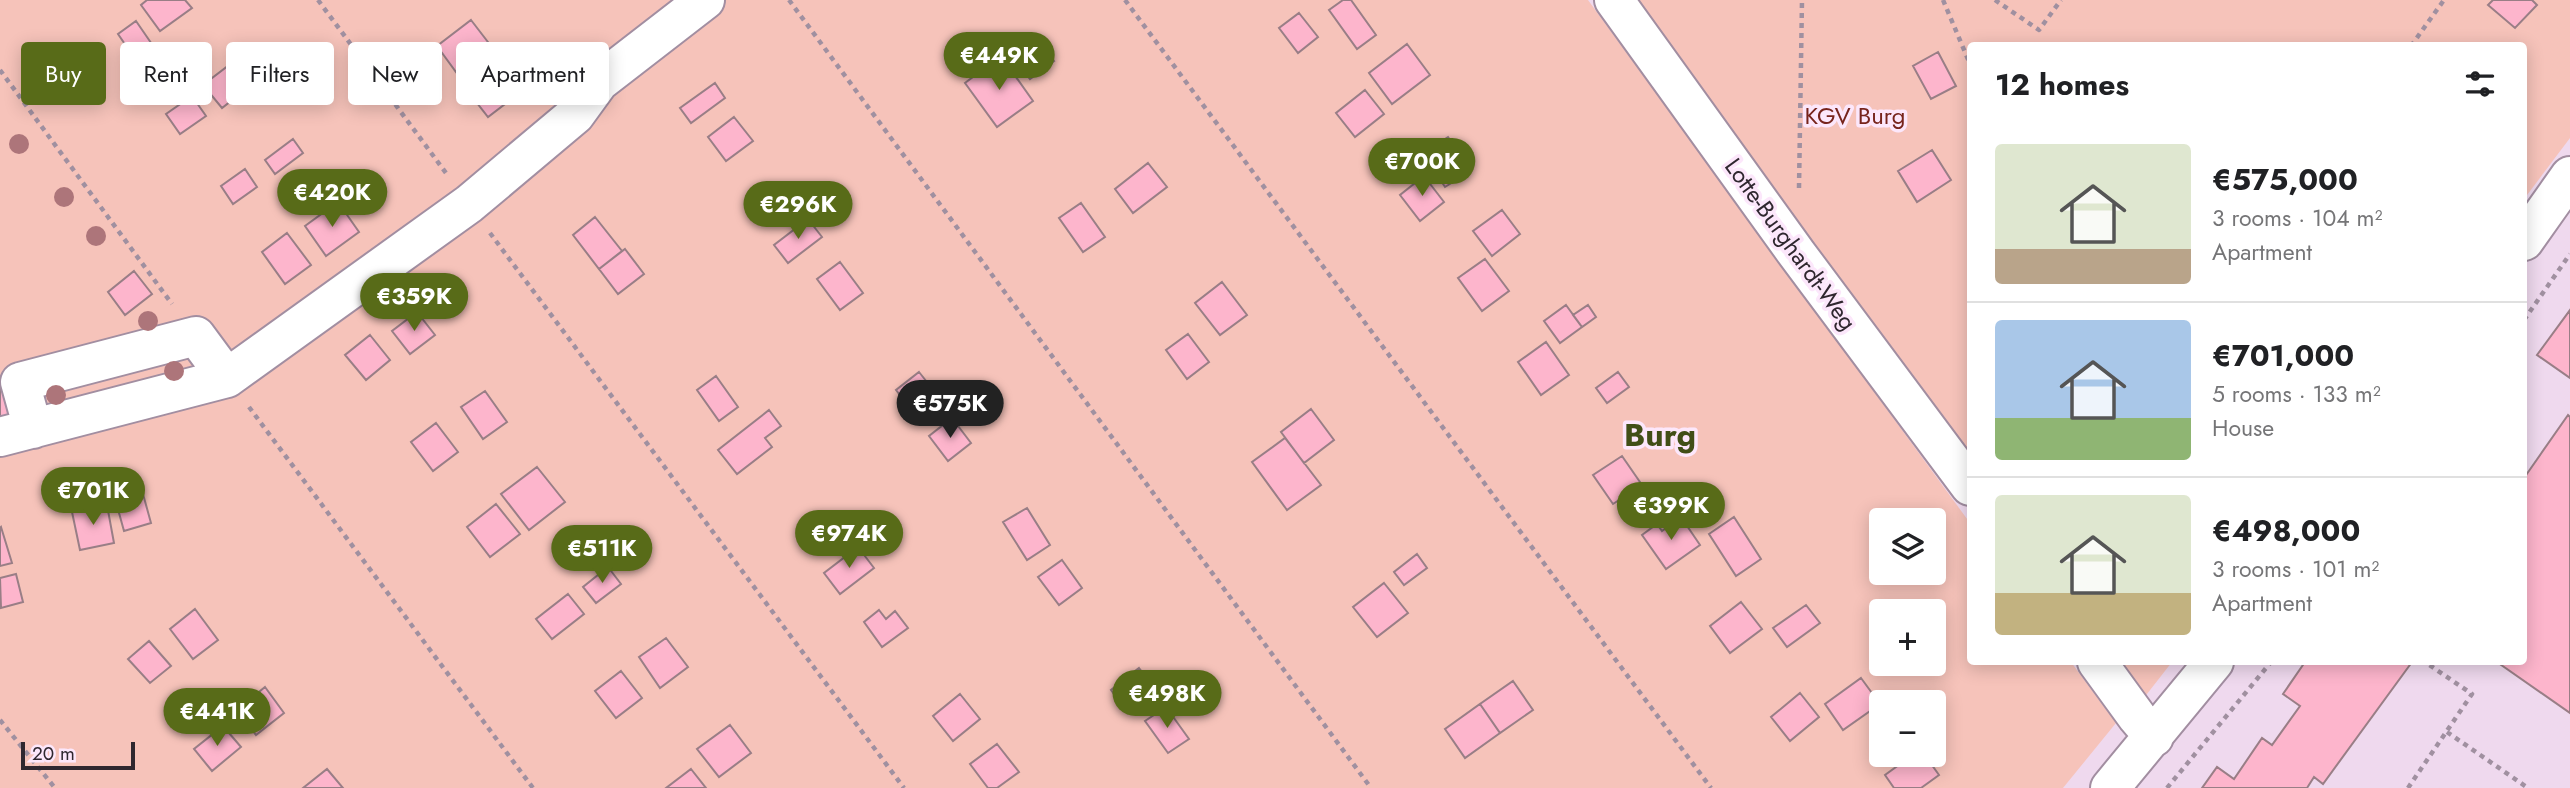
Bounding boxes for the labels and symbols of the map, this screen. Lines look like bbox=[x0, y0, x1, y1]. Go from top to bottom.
pin: €449K bbox=[950, 32, 1048, 92]
park label: KGV Burg bbox=[1805, 98, 1905, 133]
pin: €700K bbox=[1373, 138, 1471, 198]
street label: Lotte-Burghardt-Weg bbox=[1717, 151, 1865, 337]
pin: €420K bbox=[283, 170, 381, 229]
pin: €296K bbox=[749, 182, 847, 241]
pin: €359K bbox=[365, 274, 463, 333]
pin: €575K bbox=[901, 380, 999, 440]
district label: Burg bbox=[1624, 412, 1696, 458]
pin: €701K bbox=[44, 468, 142, 527]
pin: €399K bbox=[1622, 482, 1720, 542]
pin: €974K bbox=[800, 510, 898, 570]
pin: €511K bbox=[553, 526, 651, 585]
pin: €498K bbox=[1118, 670, 1216, 730]
pin: €441K bbox=[168, 688, 266, 748]
scale bar bbox=[21, 739, 135, 771]

